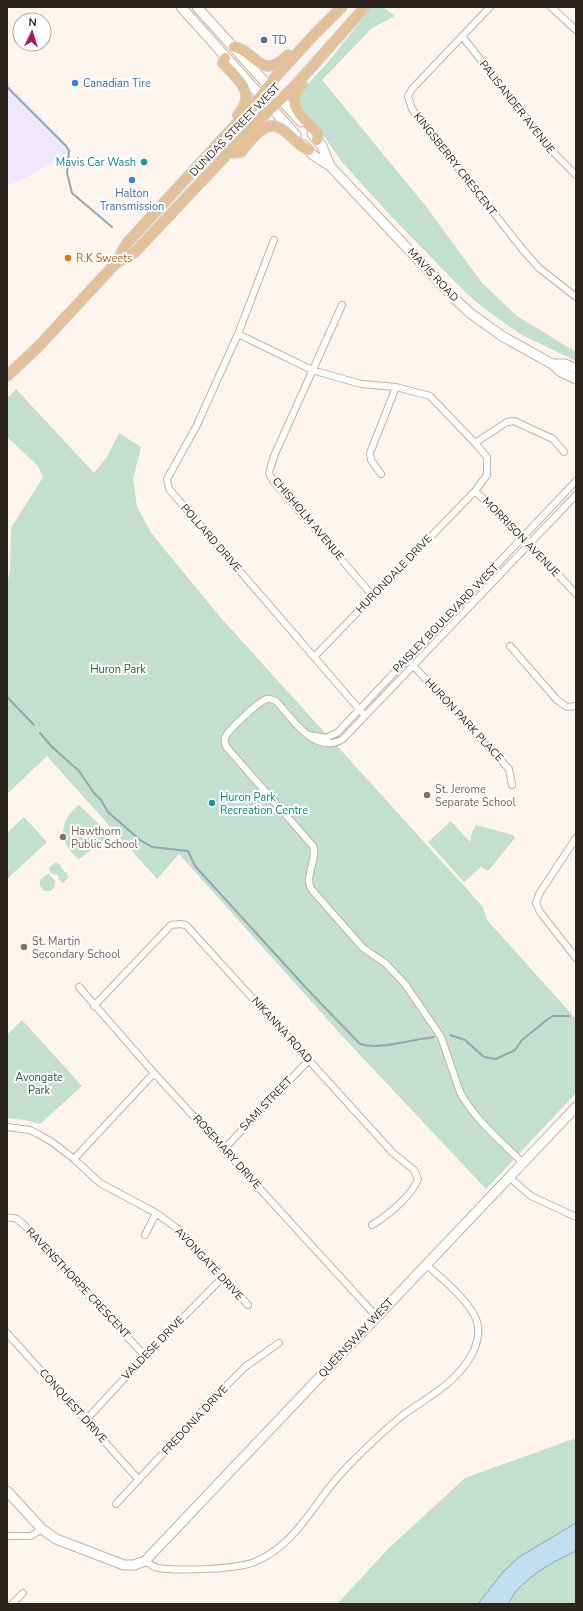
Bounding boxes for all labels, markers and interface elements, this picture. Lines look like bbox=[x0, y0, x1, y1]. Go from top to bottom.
north arrow bbox=[12, 12, 52, 52]
text: N bbox=[28, 15, 37, 30]
place label: TD bbox=[272, 33, 287, 48]
marker: TD bbox=[259, 35, 269, 45]
street label: PALISANDER AVENUE bbox=[476, 57, 558, 157]
place label: Canadian Tire bbox=[83, 76, 151, 91]
marker: Canadian Tire bbox=[70, 78, 80, 88]
street label: DUNDAS STREET WEST bbox=[186, 80, 284, 180]
street label: KINGSBERRY CRESCENT bbox=[410, 109, 500, 219]
place label: Mavis Car Wash bbox=[56, 155, 136, 170]
marker: Mavis Car Wash bbox=[139, 157, 149, 167]
marker: Halton Transmission bbox=[127, 175, 137, 185]
place label: Halton Transmission bbox=[100, 186, 164, 214]
street label: MAVIS ROAD bbox=[404, 245, 462, 305]
place label: R.K Sweets bbox=[76, 251, 132, 266]
marker: R.K Sweets bbox=[63, 253, 73, 263]
street label: CHISHOLM AVENUE bbox=[269, 474, 347, 564]
street label: MORRISON AVENUE bbox=[479, 494, 563, 580]
street label: POLLARD DRIVE bbox=[177, 501, 245, 575]
street label: HURONDALE DRIVE bbox=[353, 531, 435, 617]
street label: PAISLEY BOULEVARD WEST bbox=[390, 560, 503, 676]
park label: Huron Park bbox=[90, 662, 146, 677]
street label: HURON PARK PLACE bbox=[421, 675, 507, 765]
place label: St. Jerome Separate School bbox=[435, 782, 516, 810]
place label: Huron Park Recreation Centre bbox=[220, 790, 308, 818]
marker: St. Jerome Separate School bbox=[422, 790, 432, 800]
marker: Huron Park Recreation Centre bbox=[207, 798, 217, 808]
place label: Hawthorn Public School bbox=[71, 824, 139, 852]
marker: Hawthorn Public School bbox=[58, 832, 68, 842]
place label: St. Martin Secondary School bbox=[32, 934, 121, 962]
marker: St. Martin Secondary School bbox=[19, 942, 29, 952]
street label: NIKANNA ROAD bbox=[248, 994, 316, 1066]
park label: Avongate Park bbox=[15, 1070, 63, 1098]
street label: SAMI STREET bbox=[236, 1073, 296, 1134]
street label: ROSEMARY DRIVE bbox=[190, 1112, 264, 1192]
street label: RAVENSTHORPE CRESCENT bbox=[22, 1224, 134, 1342]
street label: AVONGATE DRIVE bbox=[171, 1224, 247, 1304]
street label: QUEENSWAY WEST bbox=[315, 1295, 397, 1381]
street label: VALDESE DRIVE bbox=[118, 1313, 187, 1384]
street label: CONQUEST DRIVE bbox=[36, 1366, 110, 1446]
street label: FREDONIA DRIVE bbox=[159, 1382, 231, 1458]

